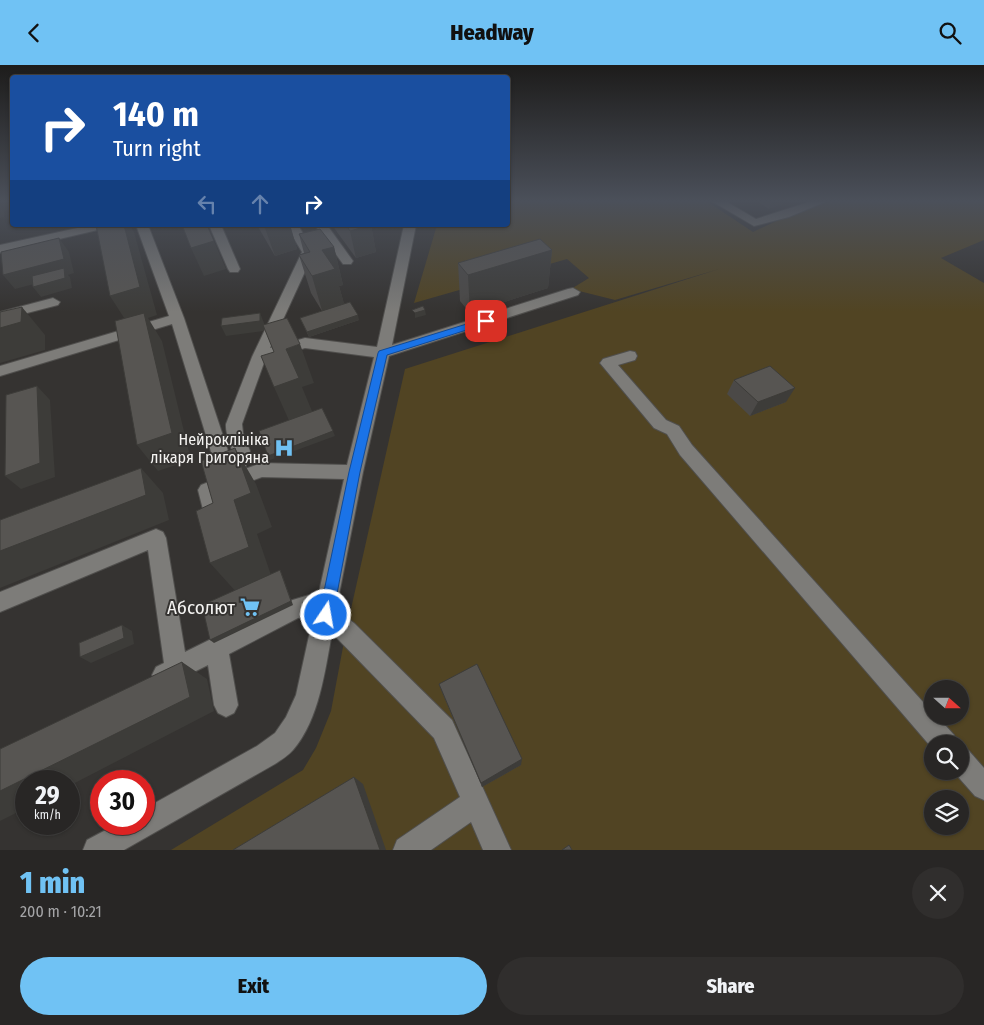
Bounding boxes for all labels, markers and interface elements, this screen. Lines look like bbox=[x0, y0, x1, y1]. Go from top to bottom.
icon: back bbox=[20, 19, 48, 47]
text: Headway bbox=[450, 19, 534, 46]
icon: search bbox=[936, 19, 964, 47]
text: 140 m bbox=[113, 93, 199, 135]
icon: right bbox=[30, 95, 95, 160]
text: Turn right bbox=[113, 135, 201, 162]
icon: left bbox=[193, 190, 221, 218]
icon: ahead bbox=[246, 190, 274, 218]
icon: right bbox=[299, 190, 327, 218]
pin bbox=[465, 300, 507, 342]
icon: arrive bbox=[472, 307, 500, 335]
place label: Нейроклініка лікаря Григоряна bbox=[150, 430, 269, 467]
hospital icon: Нейроклініка лікаря Григоряна bbox=[273, 437, 295, 459]
position arrow bbox=[299, 588, 351, 640]
place label: Абсолют bbox=[167, 596, 235, 619]
supermarket icon: Абсолют bbox=[239, 596, 261, 618]
north arrow bbox=[924, 680, 969, 725]
map controls bbox=[924, 680, 969, 835]
button: search bbox=[924, 735, 969, 780]
speed limit sign: 30 bbox=[90, 770, 155, 835]
text: 29 bbox=[35, 781, 60, 811]
button: layers bbox=[924, 790, 969, 835]
text: km/h bbox=[34, 808, 61, 822]
text: 1 min bbox=[20, 865, 85, 901]
button: close bbox=[912, 867, 964, 919]
text: 200 m · 10:21 bbox=[20, 902, 102, 921]
button: Exit bbox=[20, 957, 487, 1015]
button: Share bbox=[497, 957, 964, 1015]

